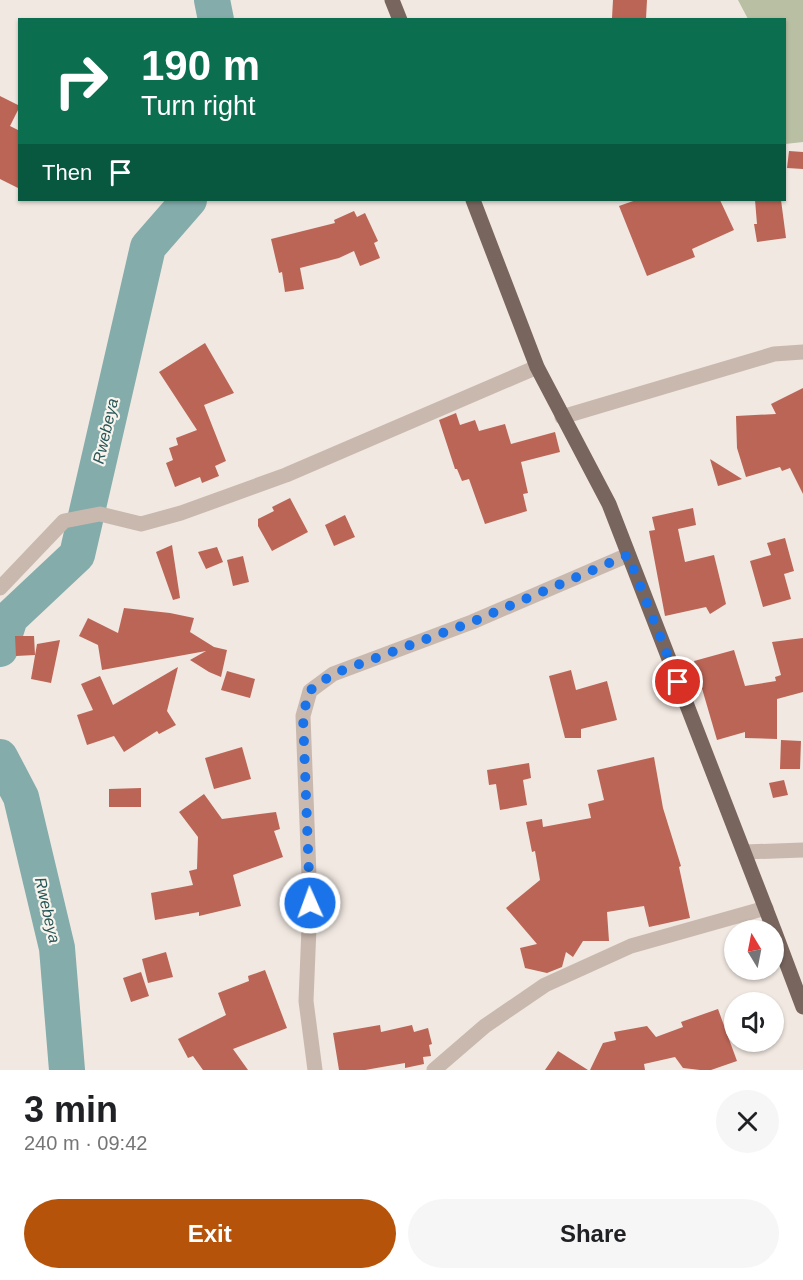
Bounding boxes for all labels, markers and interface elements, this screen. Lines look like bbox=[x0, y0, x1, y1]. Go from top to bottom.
icon: right bbox=[42, 42, 120, 120]
text: 190 m bbox=[141, 42, 260, 89]
text: Turn right bbox=[141, 91, 256, 121]
icon: arrive bbox=[104, 156, 137, 189]
text: Then bbox=[42, 160, 92, 185]
water label: Rwebeya bbox=[90, 397, 121, 466]
pin bbox=[652, 656, 703, 707]
icon: arrive bbox=[661, 665, 694, 698]
position arrow bbox=[278, 871, 342, 935]
water label: Rwebeya bbox=[32, 876, 63, 945]
north arrow bbox=[724, 920, 784, 980]
map controls bbox=[724, 920, 784, 1052]
button: sound bbox=[724, 992, 784, 1052]
text: 3 min bbox=[24, 1089, 118, 1130]
button: close bbox=[716, 1090, 779, 1153]
text: 240 m · 09:42 bbox=[24, 1132, 147, 1154]
button: Exit bbox=[24, 1199, 396, 1268]
button: Share bbox=[408, 1199, 779, 1268]

